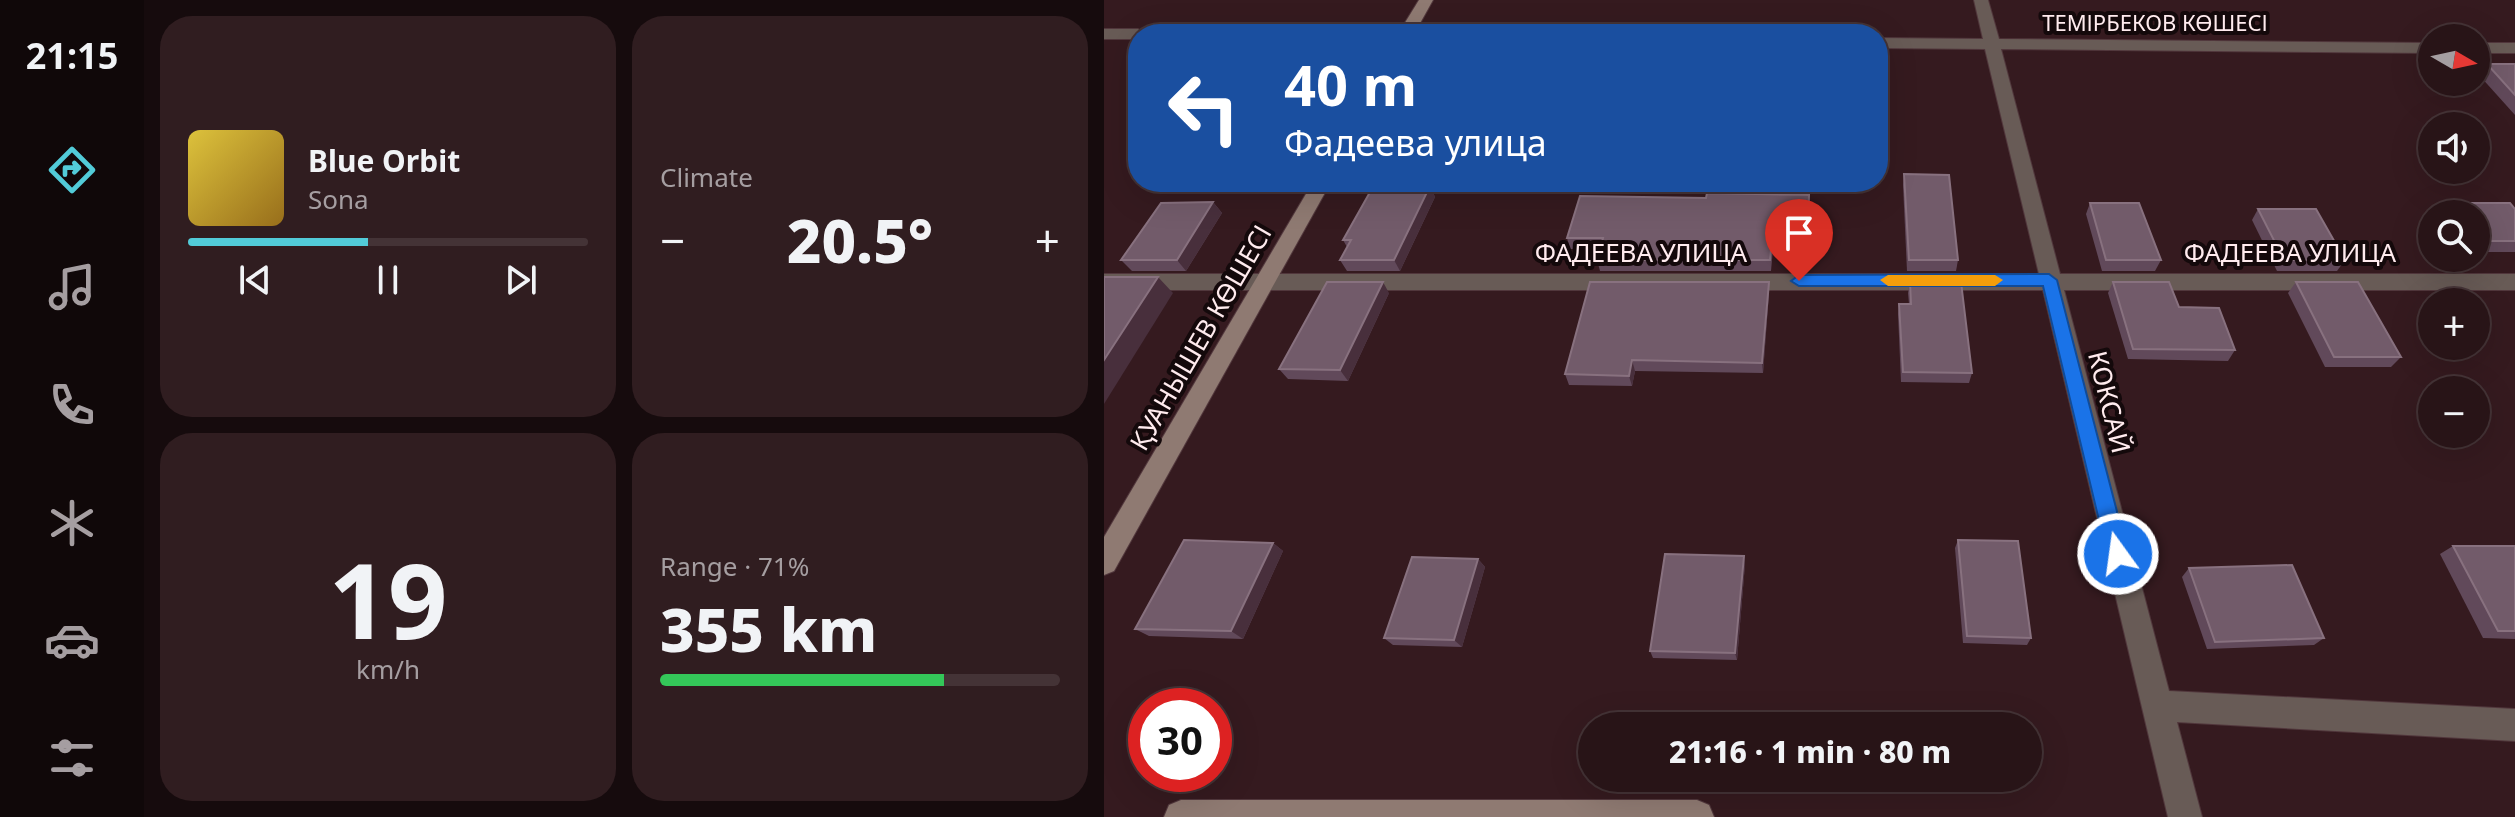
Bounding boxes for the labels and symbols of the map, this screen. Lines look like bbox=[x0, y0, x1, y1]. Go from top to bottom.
street label: ТЕМІРБЕКОВ КӨШЕСІ bbox=[2042, 7, 2268, 37]
north arrow bbox=[2418, 24, 2490, 96]
pin bbox=[1765, 199, 1833, 281]
street label: ҚУАНЫШЕВ КӨШЕСІ bbox=[1121, 218, 1279, 457]
street label: ФАДЕЕВА УЛИЦА bbox=[1535, 234, 1748, 270]
street label: ФАДЕЕВА УЛИЦА bbox=[2184, 234, 2397, 270]
street label: КОКСАЙ bbox=[2080, 347, 2140, 457]
position arrow bbox=[2076, 512, 2160, 596]
speed limit sign: 30 bbox=[1128, 688, 1232, 792]

